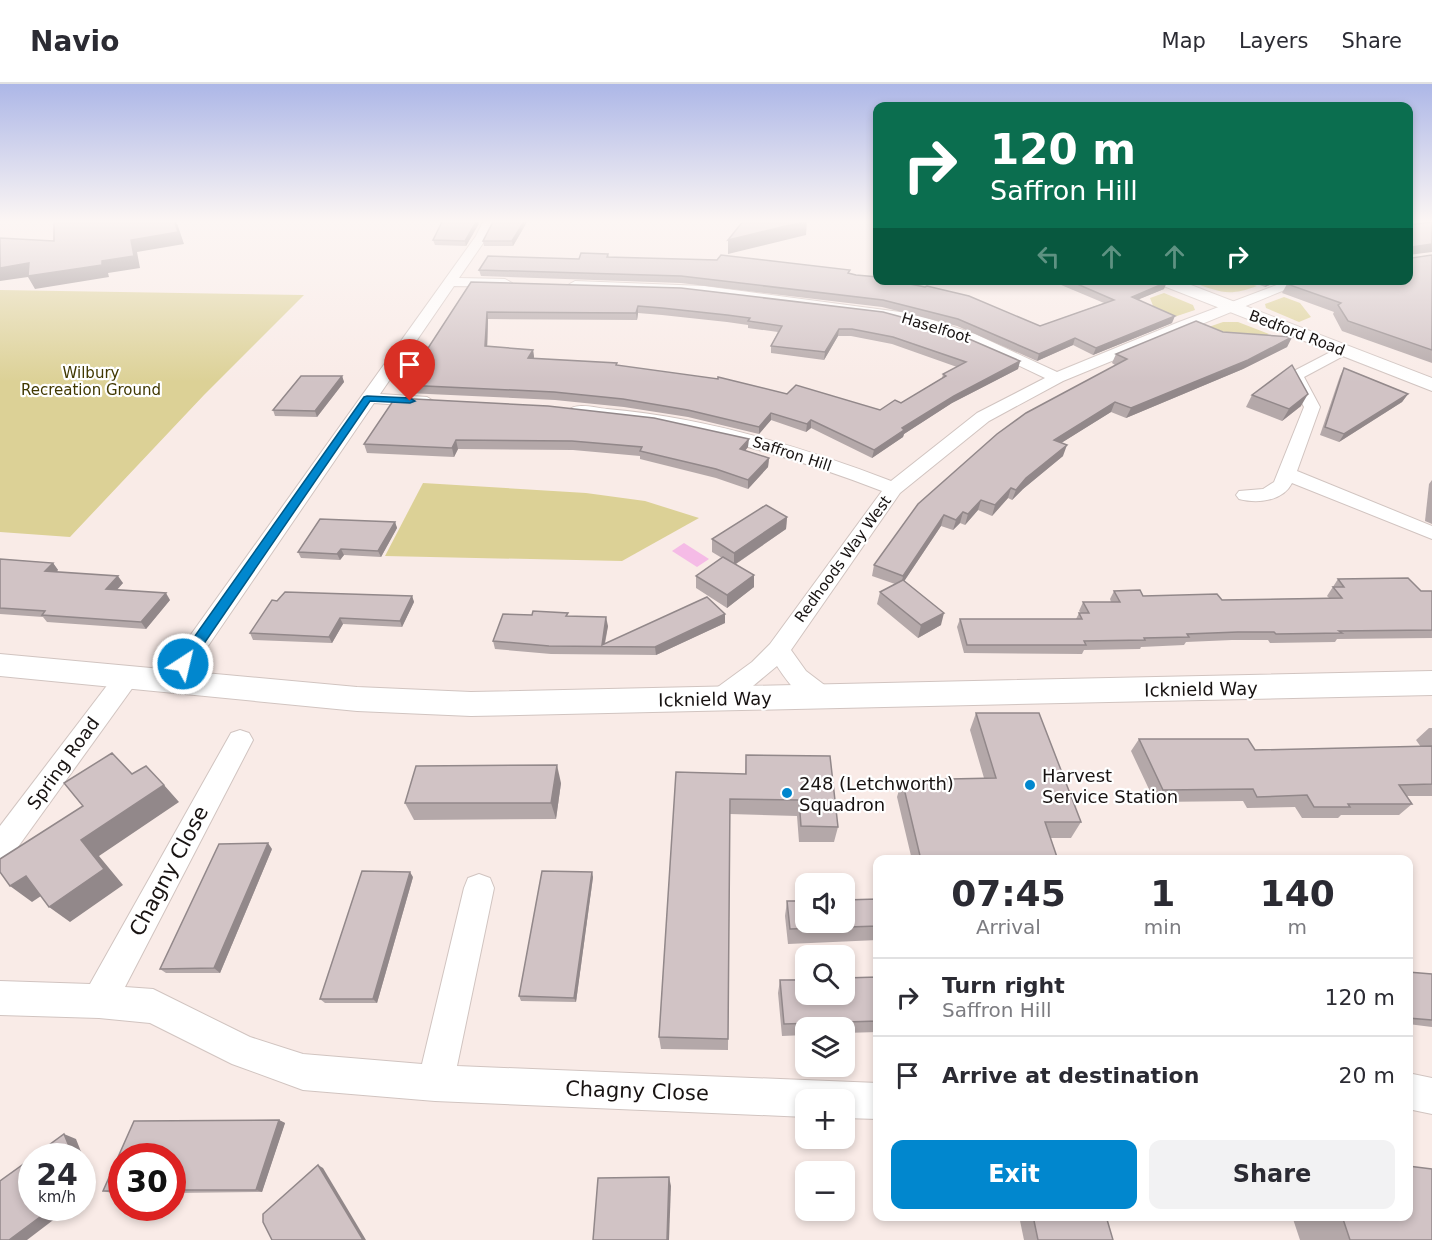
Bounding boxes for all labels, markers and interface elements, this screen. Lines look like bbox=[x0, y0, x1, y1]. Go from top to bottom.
text: Navio bbox=[30, 25, 119, 58]
text: Map bbox=[1162, 29, 1206, 53]
text: Layers bbox=[1239, 29, 1308, 53]
text: Share bbox=[1341, 29, 1402, 53]
text: 120 m bbox=[990, 125, 1136, 174]
icon: right bbox=[891, 126, 969, 204]
text: Saffron Hill bbox=[990, 175, 1138, 206]
icon: left bbox=[1032, 240, 1065, 273]
icon: ahead bbox=[1095, 240, 1128, 273]
icon: ahead bbox=[1158, 240, 1191, 273]
icon: right bbox=[1221, 240, 1254, 273]
street label: Bedford Road bbox=[1246, 306, 1348, 360]
street label: Haselfoot bbox=[899, 309, 973, 347]
pin bbox=[384, 339, 435, 401]
icon: arrive bbox=[393, 348, 426, 381]
park label: Wilbury Recreation Ground bbox=[21, 364, 161, 399]
street label: Saffron Hill bbox=[750, 433, 834, 475]
street label: Redhoods Way West bbox=[791, 492, 895, 626]
position arrow bbox=[151, 632, 215, 696]
street label: Icknield Way bbox=[1144, 678, 1258, 700]
street label: Icknield Way bbox=[658, 688, 772, 710]
street label: Spring Road bbox=[22, 713, 104, 813]
place label: Harvest Service Station bbox=[1042, 765, 1178, 807]
place label: 248 (Letchworth) Squadron bbox=[799, 773, 954, 815]
marker: Harvest Service Station bbox=[1023, 778, 1037, 792]
marker: 248 (Letchworth) Squadron bbox=[780, 786, 794, 800]
street label: Chagny Close bbox=[125, 802, 213, 940]
map controls bbox=[795, 873, 855, 1221]
button: sound bbox=[795, 873, 855, 933]
text: 07:45 bbox=[951, 873, 1066, 914]
text: 1 bbox=[1150, 873, 1175, 914]
text: 140 bbox=[1260, 873, 1335, 914]
text: Arrival bbox=[976, 915, 1041, 939]
text: min bbox=[1144, 915, 1182, 939]
text: m bbox=[1288, 915, 1307, 939]
button: search bbox=[795, 945, 855, 1005]
text: Turn right bbox=[942, 973, 1065, 998]
icon: right bbox=[891, 981, 924, 1014]
text: 120 m bbox=[1325, 985, 1395, 1010]
text: Saffron Hill bbox=[942, 998, 1052, 1022]
button: layers bbox=[795, 1017, 855, 1077]
icon: arrive bbox=[891, 1059, 924, 1092]
text: Arrive at destination bbox=[942, 1063, 1199, 1088]
text: 20 m bbox=[1339, 1063, 1395, 1088]
street label: Chagny Close bbox=[565, 1076, 709, 1106]
button: + bbox=[795, 1089, 855, 1149]
button: Exit bbox=[891, 1140, 1137, 1209]
button: Share bbox=[1149, 1140, 1395, 1209]
speed limit sign: 30 bbox=[108, 1143, 186, 1221]
text: 24 bbox=[36, 1157, 78, 1192]
button: − bbox=[795, 1161, 855, 1221]
text: km/h bbox=[38, 1188, 76, 1206]

